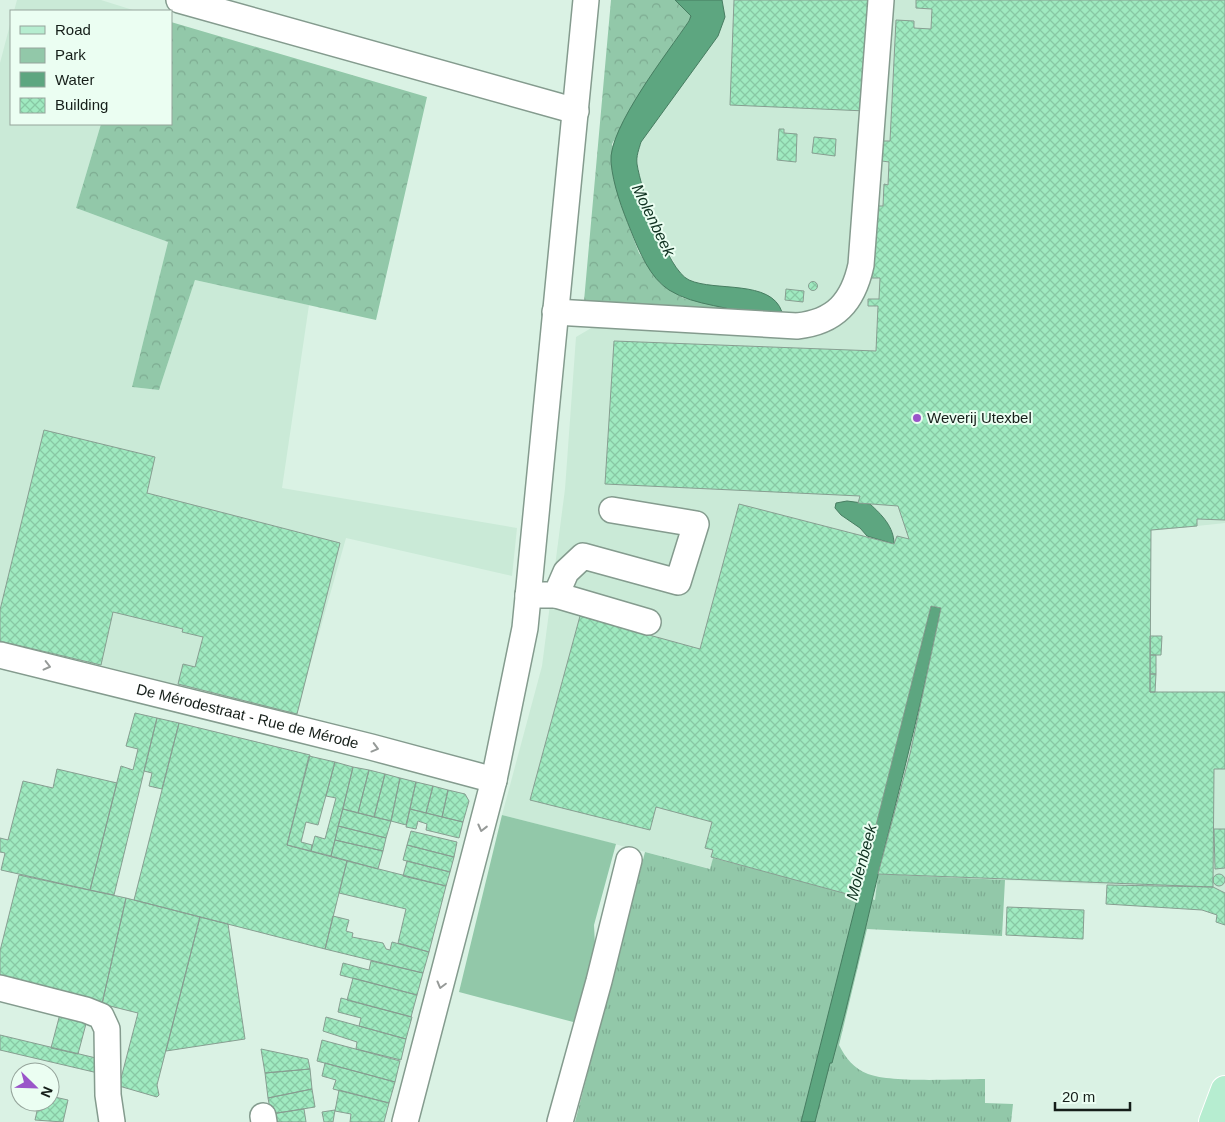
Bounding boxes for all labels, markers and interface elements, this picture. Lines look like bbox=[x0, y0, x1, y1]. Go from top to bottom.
legend bbox=[10, 10, 172, 125]
text: Road bbox=[55, 21, 91, 38]
text: Park bbox=[55, 46, 86, 63]
text: Water bbox=[55, 71, 94, 88]
text: Building bbox=[55, 96, 108, 113]
water label: Molenbeek bbox=[629, 181, 679, 260]
place label: Weverij Utexbel bbox=[927, 409, 1032, 426]
marker: Weverij Utexbel bbox=[911, 412, 923, 424]
one-way arrow bbox=[43, 660, 52, 671]
street label: De Mérodestraat - Rue de Mérode bbox=[135, 680, 361, 752]
one-way arrow bbox=[370, 742, 379, 753]
water label: Molenbeek bbox=[843, 821, 880, 902]
one-way arrow bbox=[477, 823, 488, 832]
one-way arrow bbox=[436, 980, 447, 989]
north arrow bbox=[10, 1062, 60, 1112]
scale bar bbox=[1055, 1080, 1130, 1112]
text: N bbox=[38, 1084, 56, 1100]
text: 20 m bbox=[1062, 1088, 1095, 1105]

